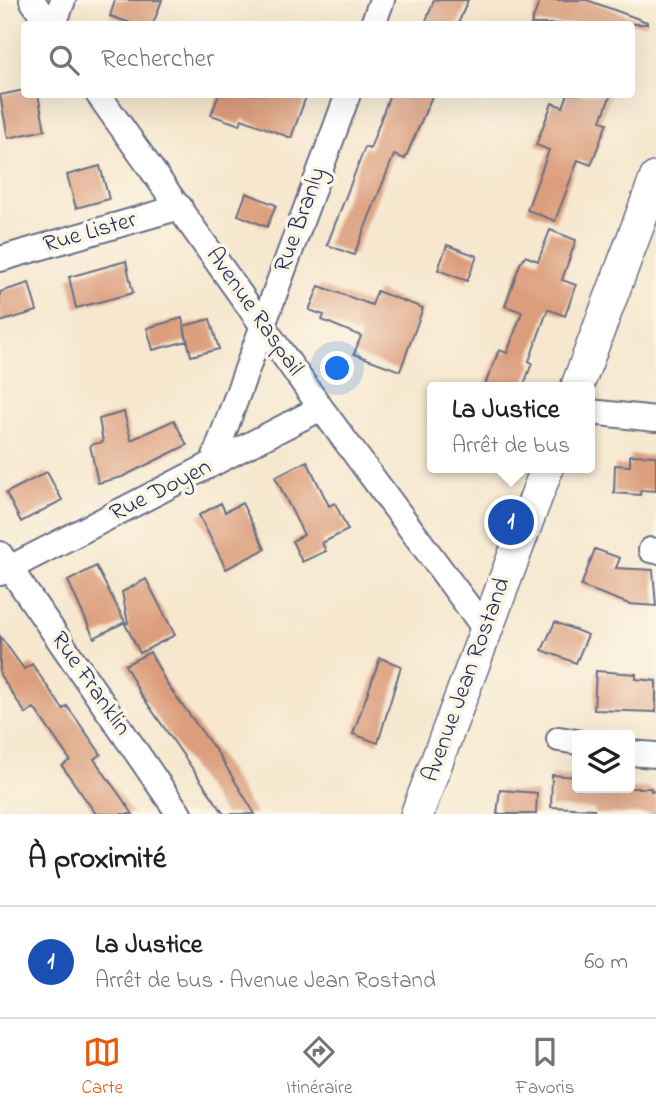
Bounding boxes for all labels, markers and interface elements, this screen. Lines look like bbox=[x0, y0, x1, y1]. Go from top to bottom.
search box bbox=[21, 21, 635, 98]
icon: search bbox=[45, 41, 83, 79]
text: Rechercher bbox=[101, 41, 214, 79]
street label: Rue Branly bbox=[266, 163, 337, 278]
street label: Rue Lister bbox=[39, 203, 141, 263]
street label: Avenue Raspail bbox=[196, 240, 312, 384]
your location bbox=[320, 351, 354, 385]
popup bbox=[427, 382, 595, 473]
text: La Justice bbox=[452, 392, 559, 430]
text: Arrêt de bus bbox=[452, 430, 570, 463]
street label: Rue Doyen bbox=[104, 451, 218, 532]
pin: 1 bbox=[488, 496, 534, 548]
street label: Avenue Jean Rostand bbox=[414, 572, 520, 787]
street label: Rue Franklin bbox=[41, 625, 139, 743]
map controls bbox=[572, 730, 635, 793]
button: layers bbox=[572, 730, 635, 793]
text: À proximité bbox=[28, 838, 166, 882]
text: La Justice bbox=[95, 927, 202, 965]
text: 1 bbox=[47, 946, 55, 979]
text: 60 m bbox=[584, 946, 628, 979]
text: Arrêt de bus · Avenue Jean Rostand bbox=[95, 965, 436, 998]
tab: Carte bbox=[82, 1033, 123, 1102]
tab: Itinéraire bbox=[286, 1033, 352, 1102]
tab: Favoris bbox=[516, 1033, 574, 1102]

